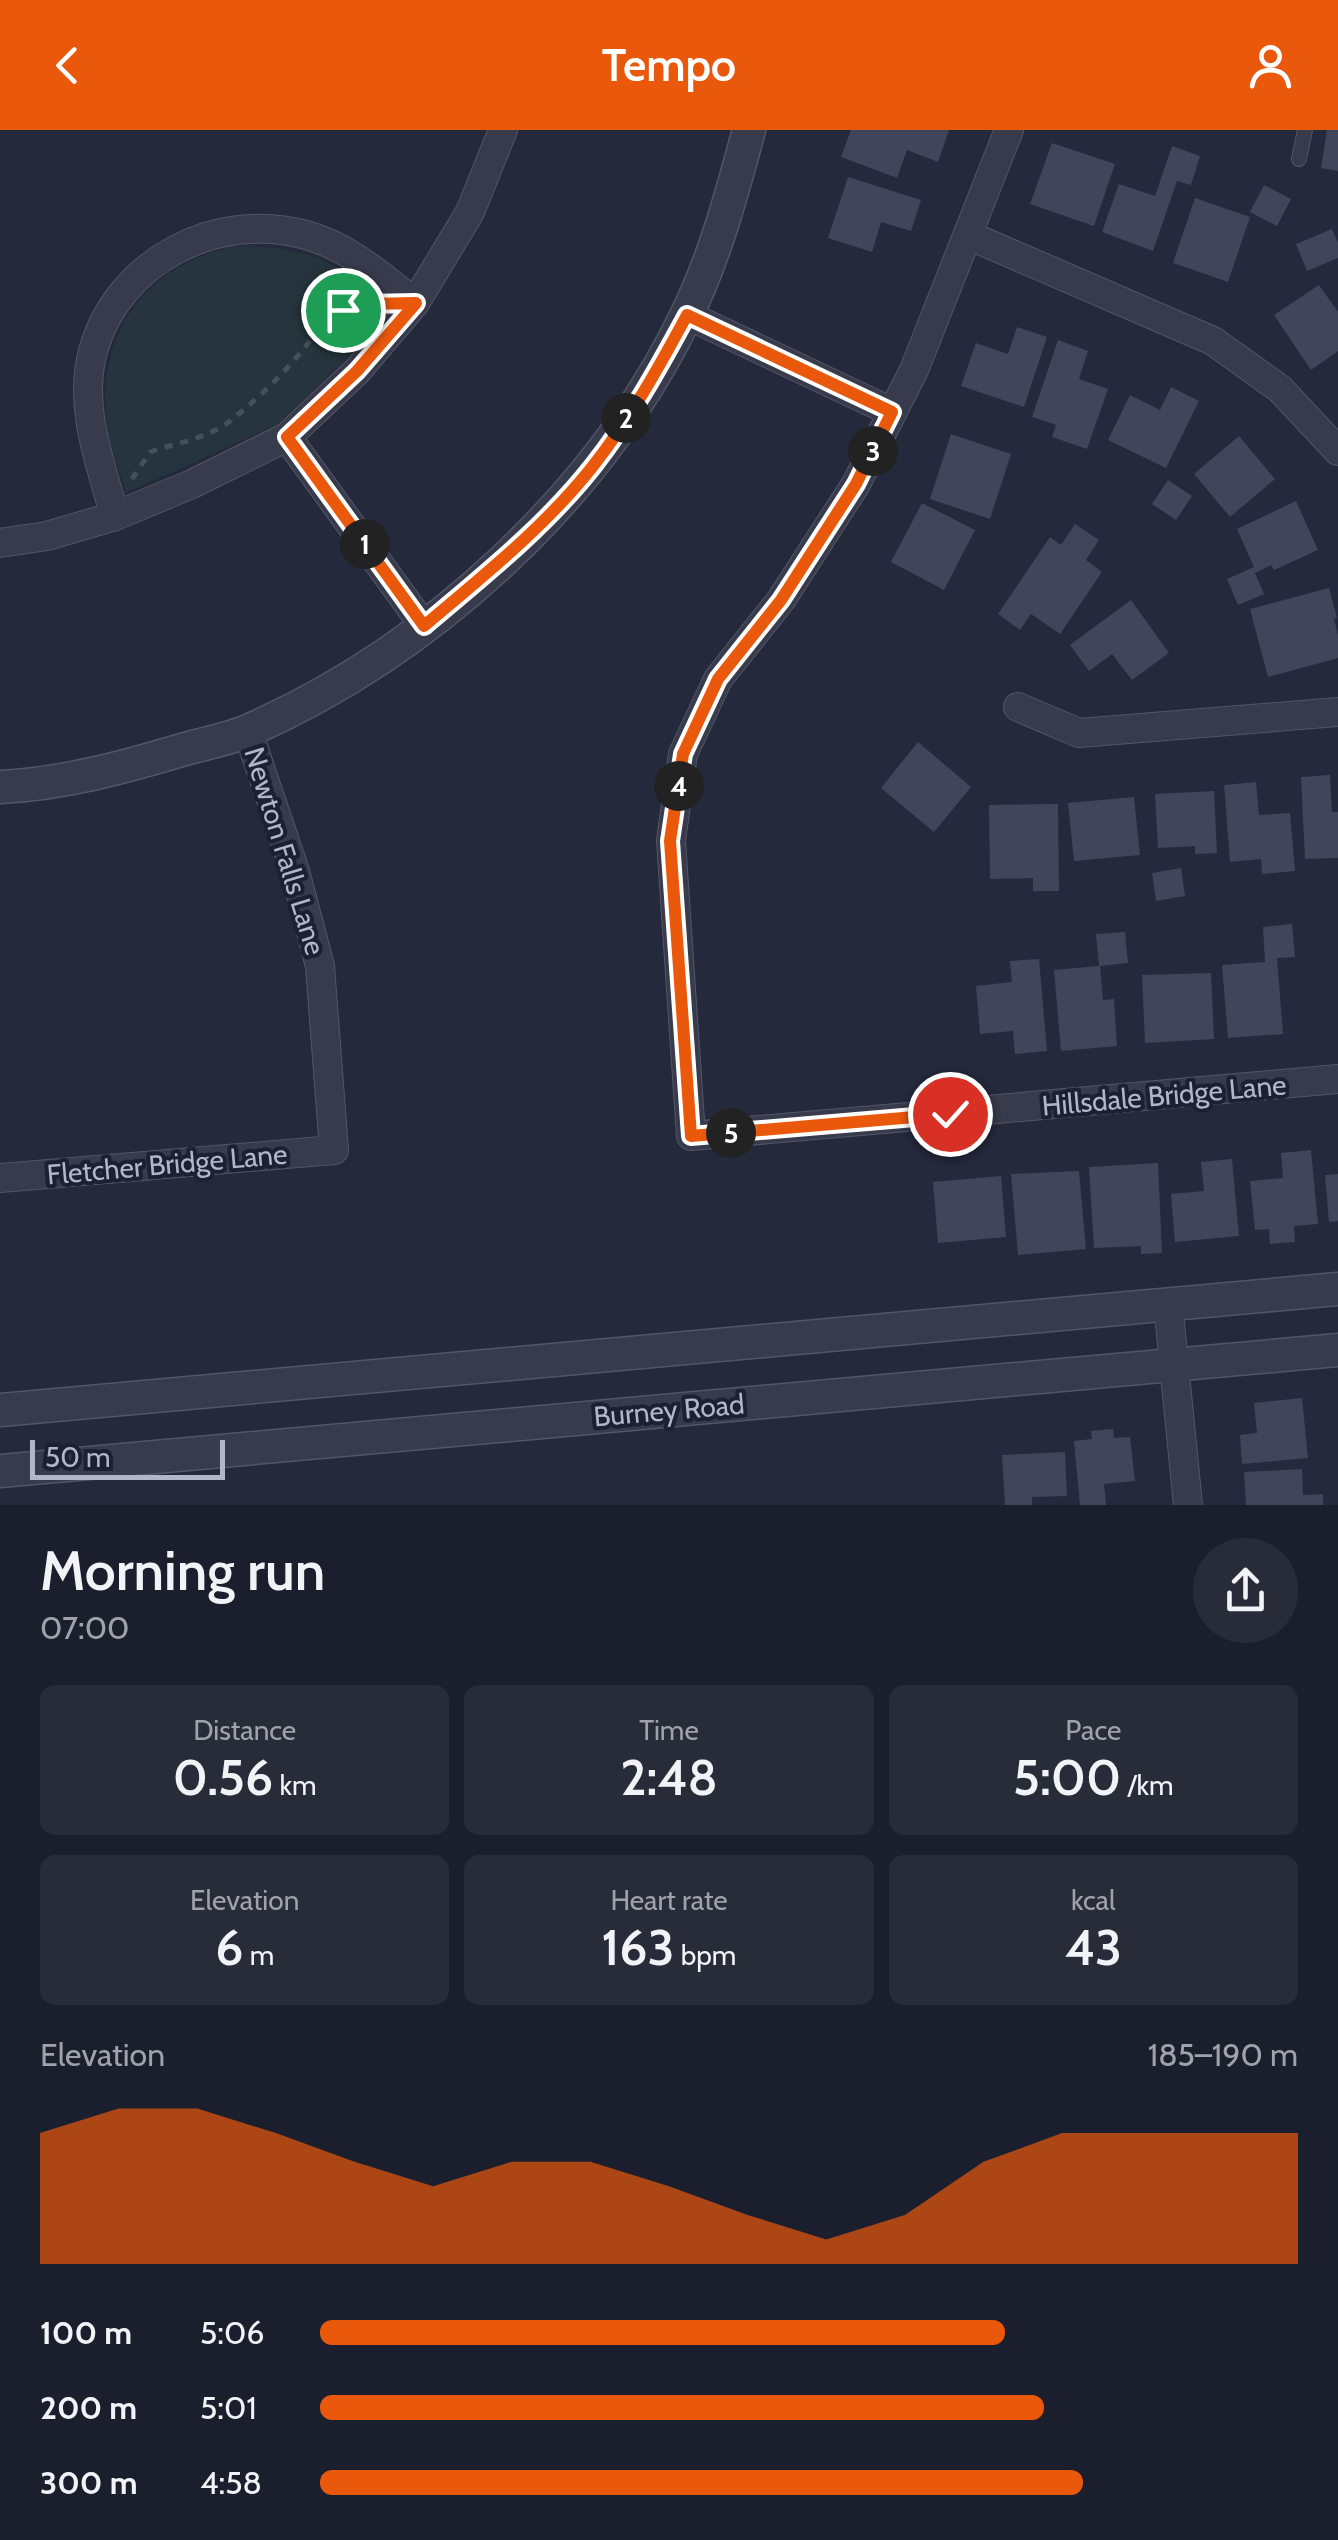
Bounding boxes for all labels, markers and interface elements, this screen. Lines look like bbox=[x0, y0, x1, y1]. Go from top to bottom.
icon: back bbox=[40, 38, 95, 93]
text: Tempo bbox=[602, 38, 736, 92]
icon: person bbox=[1243, 38, 1298, 93]
pin bbox=[301, 268, 386, 353]
icon: arrive bbox=[316, 283, 371, 338]
pin: 2 bbox=[601, 393, 651, 443]
text: 2 bbox=[619, 401, 633, 435]
pin: 3 bbox=[848, 426, 898, 476]
text: 3 bbox=[865, 434, 881, 468]
pin: 1 bbox=[340, 519, 390, 569]
text: 1 bbox=[360, 527, 370, 561]
street label: Newton Falls Lane bbox=[237, 743, 333, 959]
pin: 4 bbox=[654, 761, 704, 811]
text: 4 bbox=[670, 769, 688, 803]
street label: Hillsdale Bridge Lane bbox=[1040, 1067, 1288, 1123]
pin bbox=[908, 1072, 993, 1157]
icon: check bbox=[923, 1087, 978, 1142]
pin: 5 bbox=[706, 1108, 756, 1158]
text: 5 bbox=[723, 1116, 739, 1150]
street label: Fletcher Bridge Lane bbox=[45, 1137, 289, 1191]
street label: Burney Road bbox=[592, 1386, 746, 1434]
scale bar bbox=[30, 1435, 225, 1480]
text: 50 m bbox=[45, 1440, 111, 1474]
text: Morning run bbox=[40, 1537, 325, 1604]
button: share bbox=[1193, 1538, 1298, 1643]
text: 07:00 bbox=[40, 1608, 129, 1647]
text: Distance bbox=[193, 1713, 296, 1747]
text: Time bbox=[639, 1713, 699, 1747]
text: Pace bbox=[1065, 1713, 1121, 1747]
text: 0.56 bbox=[173, 1747, 273, 1808]
text: 2:48 bbox=[620, 1747, 718, 1808]
text: 5:00 bbox=[1013, 1747, 1121, 1808]
text: km bbox=[273, 1768, 317, 1802]
text: /km bbox=[1121, 1768, 1174, 1802]
text: Elevation bbox=[190, 1883, 299, 1917]
text: Heart rate bbox=[610, 1883, 728, 1917]
text: kcal bbox=[1071, 1883, 1116, 1917]
text: 6 bbox=[215, 1917, 243, 1978]
text: 163 bbox=[602, 1917, 674, 1978]
text: 43 bbox=[1065, 1917, 1122, 1978]
text: m bbox=[243, 1938, 274, 1972]
text: bpm bbox=[674, 1938, 736, 1972]
text: Elevation bbox=[40, 2035, 165, 2074]
text: 185–190 m bbox=[1148, 2035, 1298, 2074]
text: 100 m bbox=[40, 2313, 132, 2352]
text: 5:06 bbox=[200, 2313, 264, 2352]
text: 200 m bbox=[40, 2388, 137, 2427]
text: 5:01 bbox=[200, 2388, 257, 2427]
text: 300 m bbox=[40, 2463, 137, 2502]
text: 4:58 bbox=[200, 2463, 262, 2502]

